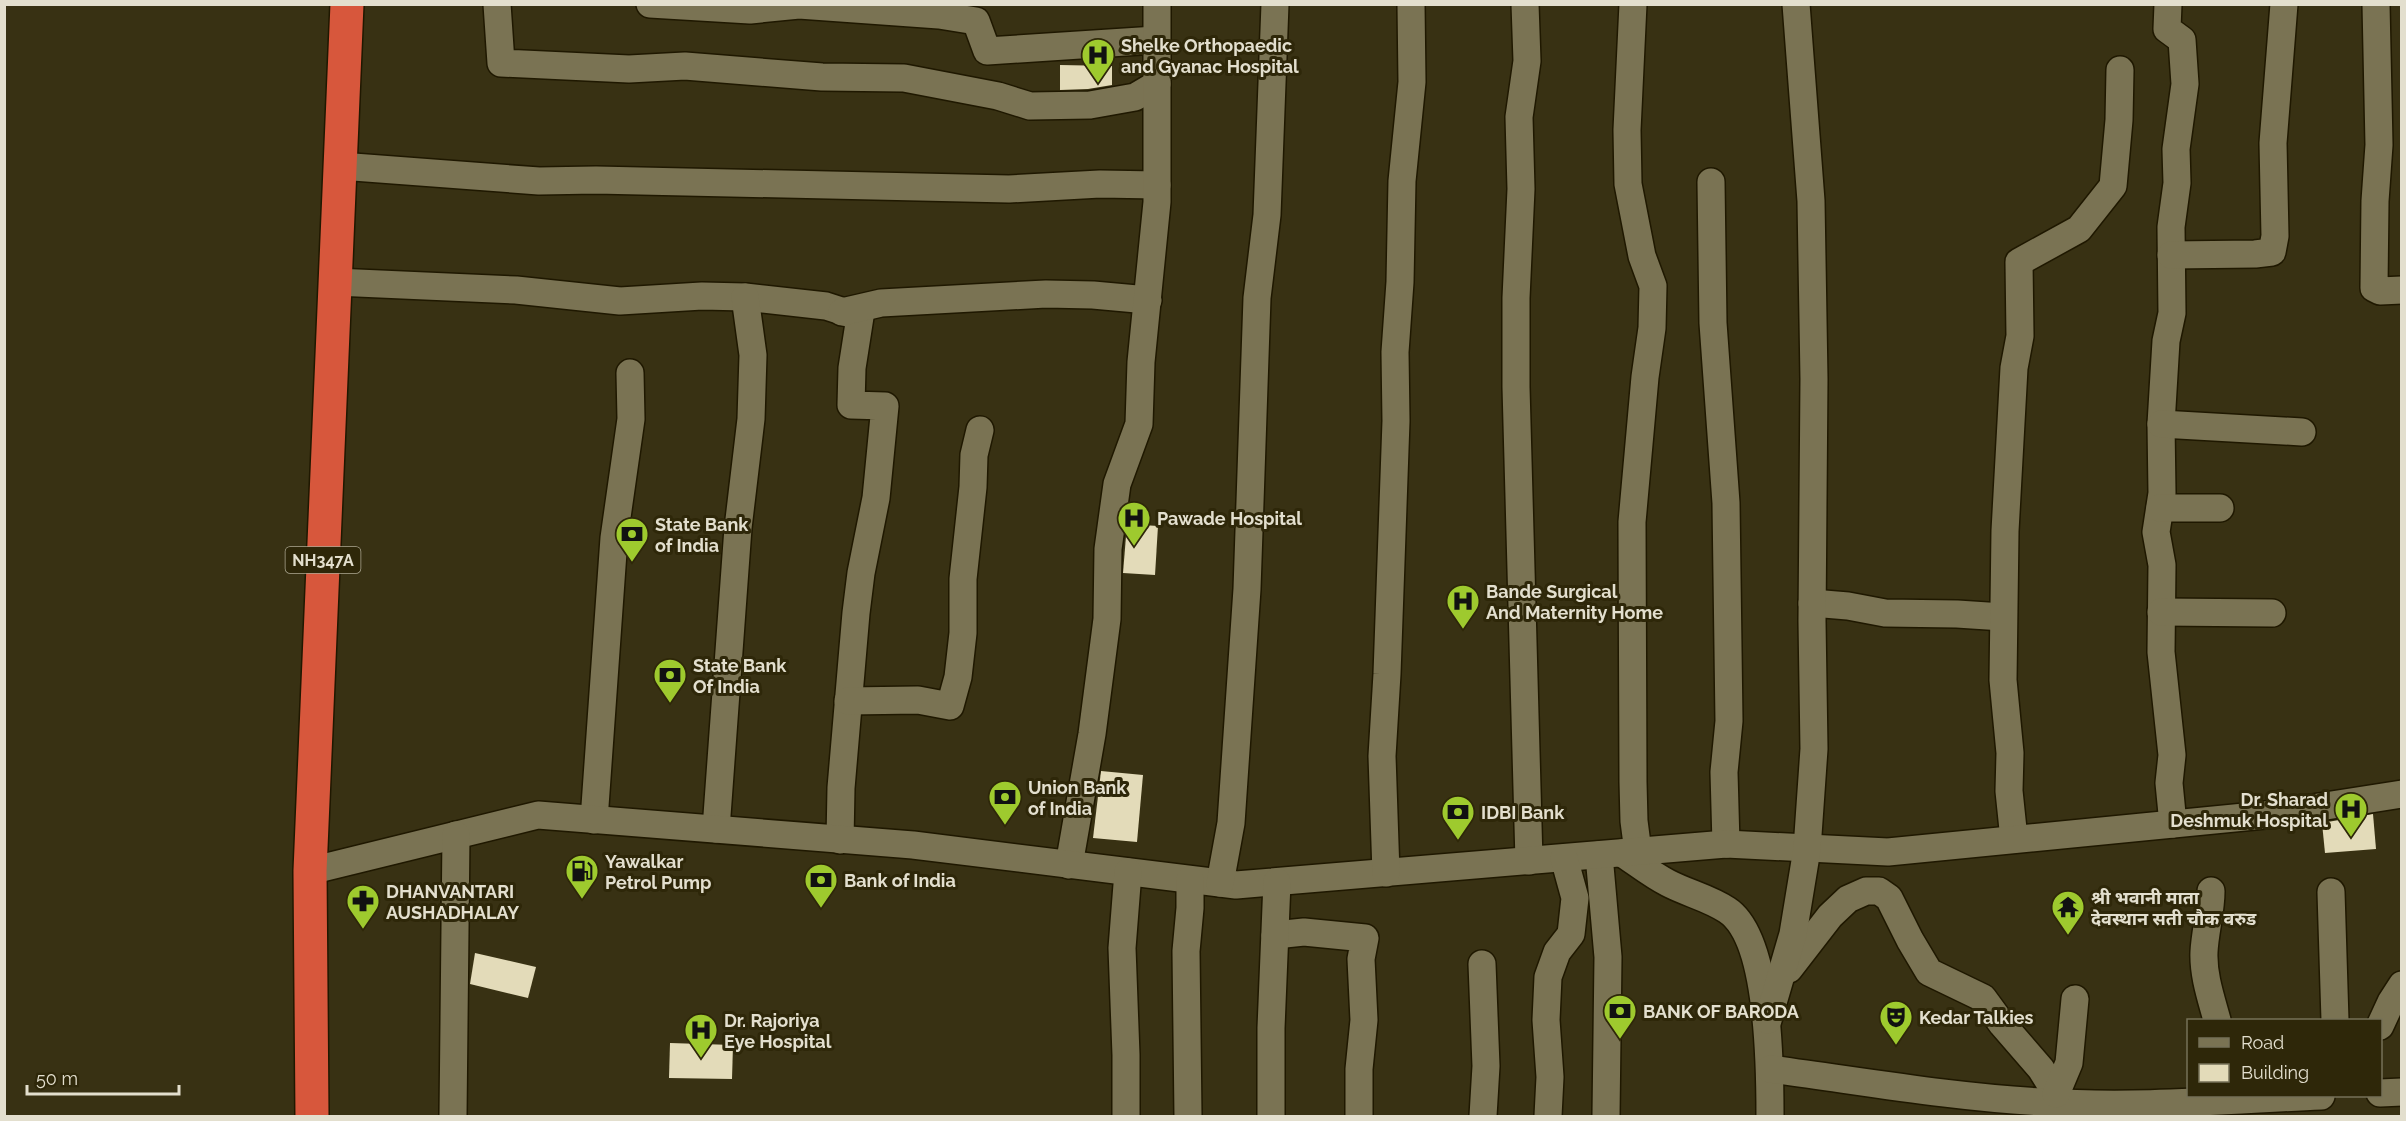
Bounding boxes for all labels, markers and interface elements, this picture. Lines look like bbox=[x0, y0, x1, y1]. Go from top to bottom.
place label: Shelke Orthopaedic and Gyanac Hospital bbox=[1121, 35, 1299, 77]
hospital icon: Shelke Orthopaedic and Gyanac Hospital bbox=[1080, 37, 1116, 84]
hospital icon: Pawade Hospital bbox=[1116, 500, 1152, 547]
place label: Pawade Hospital bbox=[1157, 508, 1302, 529]
place label: State Bank of India bbox=[655, 514, 749, 556]
bank icon: State Bank of India bbox=[614, 516, 650, 563]
road number: NH347A bbox=[286, 547, 360, 573]
place label: Bande Surgical And Maternity Home bbox=[1486, 581, 1663, 623]
hospital icon: Bande Surgical And Maternity Home bbox=[1445, 583, 1481, 630]
place label: State Bank Of India bbox=[693, 655, 787, 697]
bank icon: State Bank Of India bbox=[652, 657, 688, 704]
place label: Union Bank of India bbox=[1028, 777, 1127, 819]
bank icon: Union Bank of India bbox=[987, 779, 1023, 826]
place label: Dr. Sharad Deshmuk Hospital bbox=[2170, 789, 2328, 831]
hospital icon: Dr. Sharad Deshmuk Hospital bbox=[2333, 791, 2369, 838]
bank icon: IDBI Bank bbox=[1440, 794, 1476, 841]
place label: IDBI Bank bbox=[1481, 802, 1565, 823]
place label: Yawalkar Petrol Pump bbox=[605, 851, 711, 893]
fuel station icon: Yawalkar Petrol Pump bbox=[564, 853, 600, 900]
bank icon: Bank of India bbox=[803, 862, 839, 909]
place label: Bank of India bbox=[844, 870, 956, 891]
place label: DHANVANTARI AUSHADHALAY bbox=[386, 881, 519, 923]
pharmacy icon: DHANVANTARI AUSHADHALAY bbox=[345, 883, 381, 930]
place label: श्री भवानी माता देवस्थान सती चौक वरुड bbox=[2091, 887, 2257, 929]
temple icon: श्री भवानी माता देवस्थान सती चौक वरुड bbox=[2050, 889, 2086, 936]
bank icon: BANK OF BARODA bbox=[1602, 993, 1638, 1040]
theatre icon: Kedar Talkies bbox=[1878, 999, 1914, 1046]
place label: BANK OF BARODA bbox=[1643, 1001, 1800, 1022]
place label: Kedar Talkies bbox=[1919, 1007, 2034, 1028]
place label: Dr. Rajoriya Eye Hospital bbox=[724, 1010, 832, 1052]
hospital icon: Dr. Rajoriya Eye Hospital bbox=[683, 1012, 719, 1059]
legend bbox=[2187, 1019, 2382, 1097]
text: Road bbox=[2241, 1032, 2284, 1053]
scale bar bbox=[27, 1058, 178, 1096]
text: Building bbox=[2241, 1062, 2309, 1083]
text: 50 m bbox=[36, 1068, 78, 1089]

